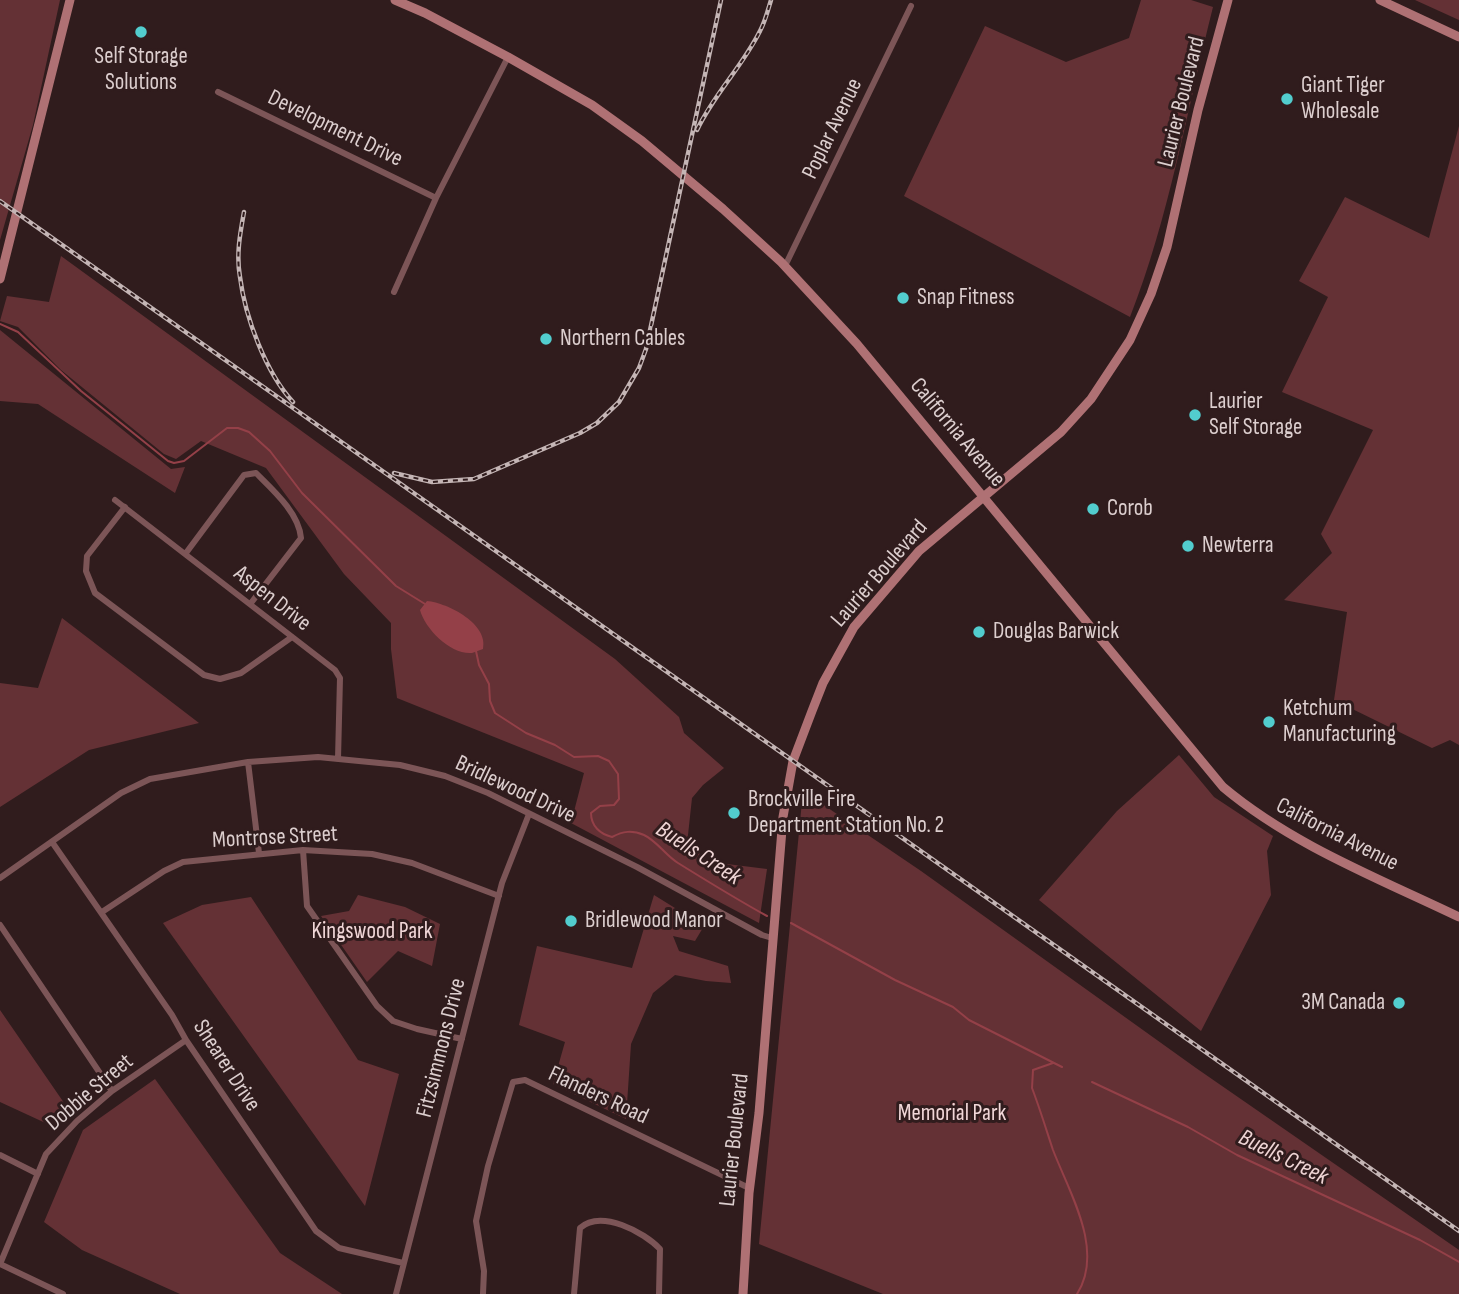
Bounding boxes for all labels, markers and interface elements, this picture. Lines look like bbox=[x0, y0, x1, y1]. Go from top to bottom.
marker: Self Storage Solutions bbox=[133, 24, 149, 40]
street label: Laurier Boulevard bbox=[1152, 34, 1212, 170]
place label: Self Storage Solutions bbox=[94, 43, 188, 97]
place label: Giant Tiger Wholesale bbox=[1301, 72, 1385, 126]
street label: Poplar Avenue bbox=[797, 74, 869, 184]
street label: Development Drive bbox=[263, 84, 407, 174]
marker: Giant Tiger Wholesale bbox=[1279, 91, 1295, 107]
place label: Snap Fitness bbox=[917, 284, 1014, 312]
marker: Snap Fitness bbox=[895, 290, 911, 306]
place label: Northern Cables bbox=[560, 325, 685, 353]
marker: Northern Cables bbox=[538, 331, 554, 347]
street label: California Avenue bbox=[903, 373, 1011, 493]
place label: Laurier Self Storage bbox=[1209, 388, 1302, 442]
marker: Laurier Self Storage bbox=[1187, 407, 1203, 423]
place label: Corob bbox=[1107, 495, 1153, 523]
marker: Corob bbox=[1085, 501, 1101, 517]
street label: Laurier Boulevard bbox=[826, 515, 934, 633]
place label: Newterra bbox=[1202, 532, 1274, 560]
marker: Newterra bbox=[1180, 538, 1196, 554]
street label: Aspen Drive bbox=[228, 560, 316, 638]
place label: Douglas Barwick bbox=[993, 618, 1119, 646]
marker: Douglas Barwick bbox=[971, 624, 987, 640]
place label: Ketchum Manufacturing bbox=[1283, 695, 1396, 749]
marker: Ketchum Manufacturing bbox=[1261, 714, 1277, 730]
street label: Bridlewood Drive bbox=[450, 750, 580, 830]
place label: Brockville Fire Department Station No. 2 bbox=[748, 786, 944, 840]
street label: California Avenue bbox=[1271, 792, 1403, 878]
marker: Brockville Fire Department Station No. 2 bbox=[726, 805, 742, 821]
water label: Buells Creek bbox=[650, 816, 746, 892]
street label: Montrose Street bbox=[212, 821, 338, 855]
place label: Bridlewood Manor bbox=[585, 907, 723, 935]
marker: Bridlewood Manor bbox=[563, 913, 579, 929]
park label: Kingswood Park bbox=[312, 918, 432, 946]
street label: Fitzsimmons Drive bbox=[411, 976, 473, 1120]
place label: 3M Canada bbox=[1301, 989, 1385, 1017]
marker: 3M Canada bbox=[1391, 995, 1407, 1011]
street label: Shearer Drive bbox=[186, 1015, 266, 1117]
street label: Dobbie Street bbox=[41, 1048, 139, 1138]
street label: Flanders Road bbox=[544, 1061, 652, 1131]
street label: Laurier Boulevard bbox=[714, 1072, 756, 1208]
park label: Memorial Park bbox=[898, 1100, 1006, 1128]
water label: Buells Creek bbox=[1234, 1124, 1332, 1192]

